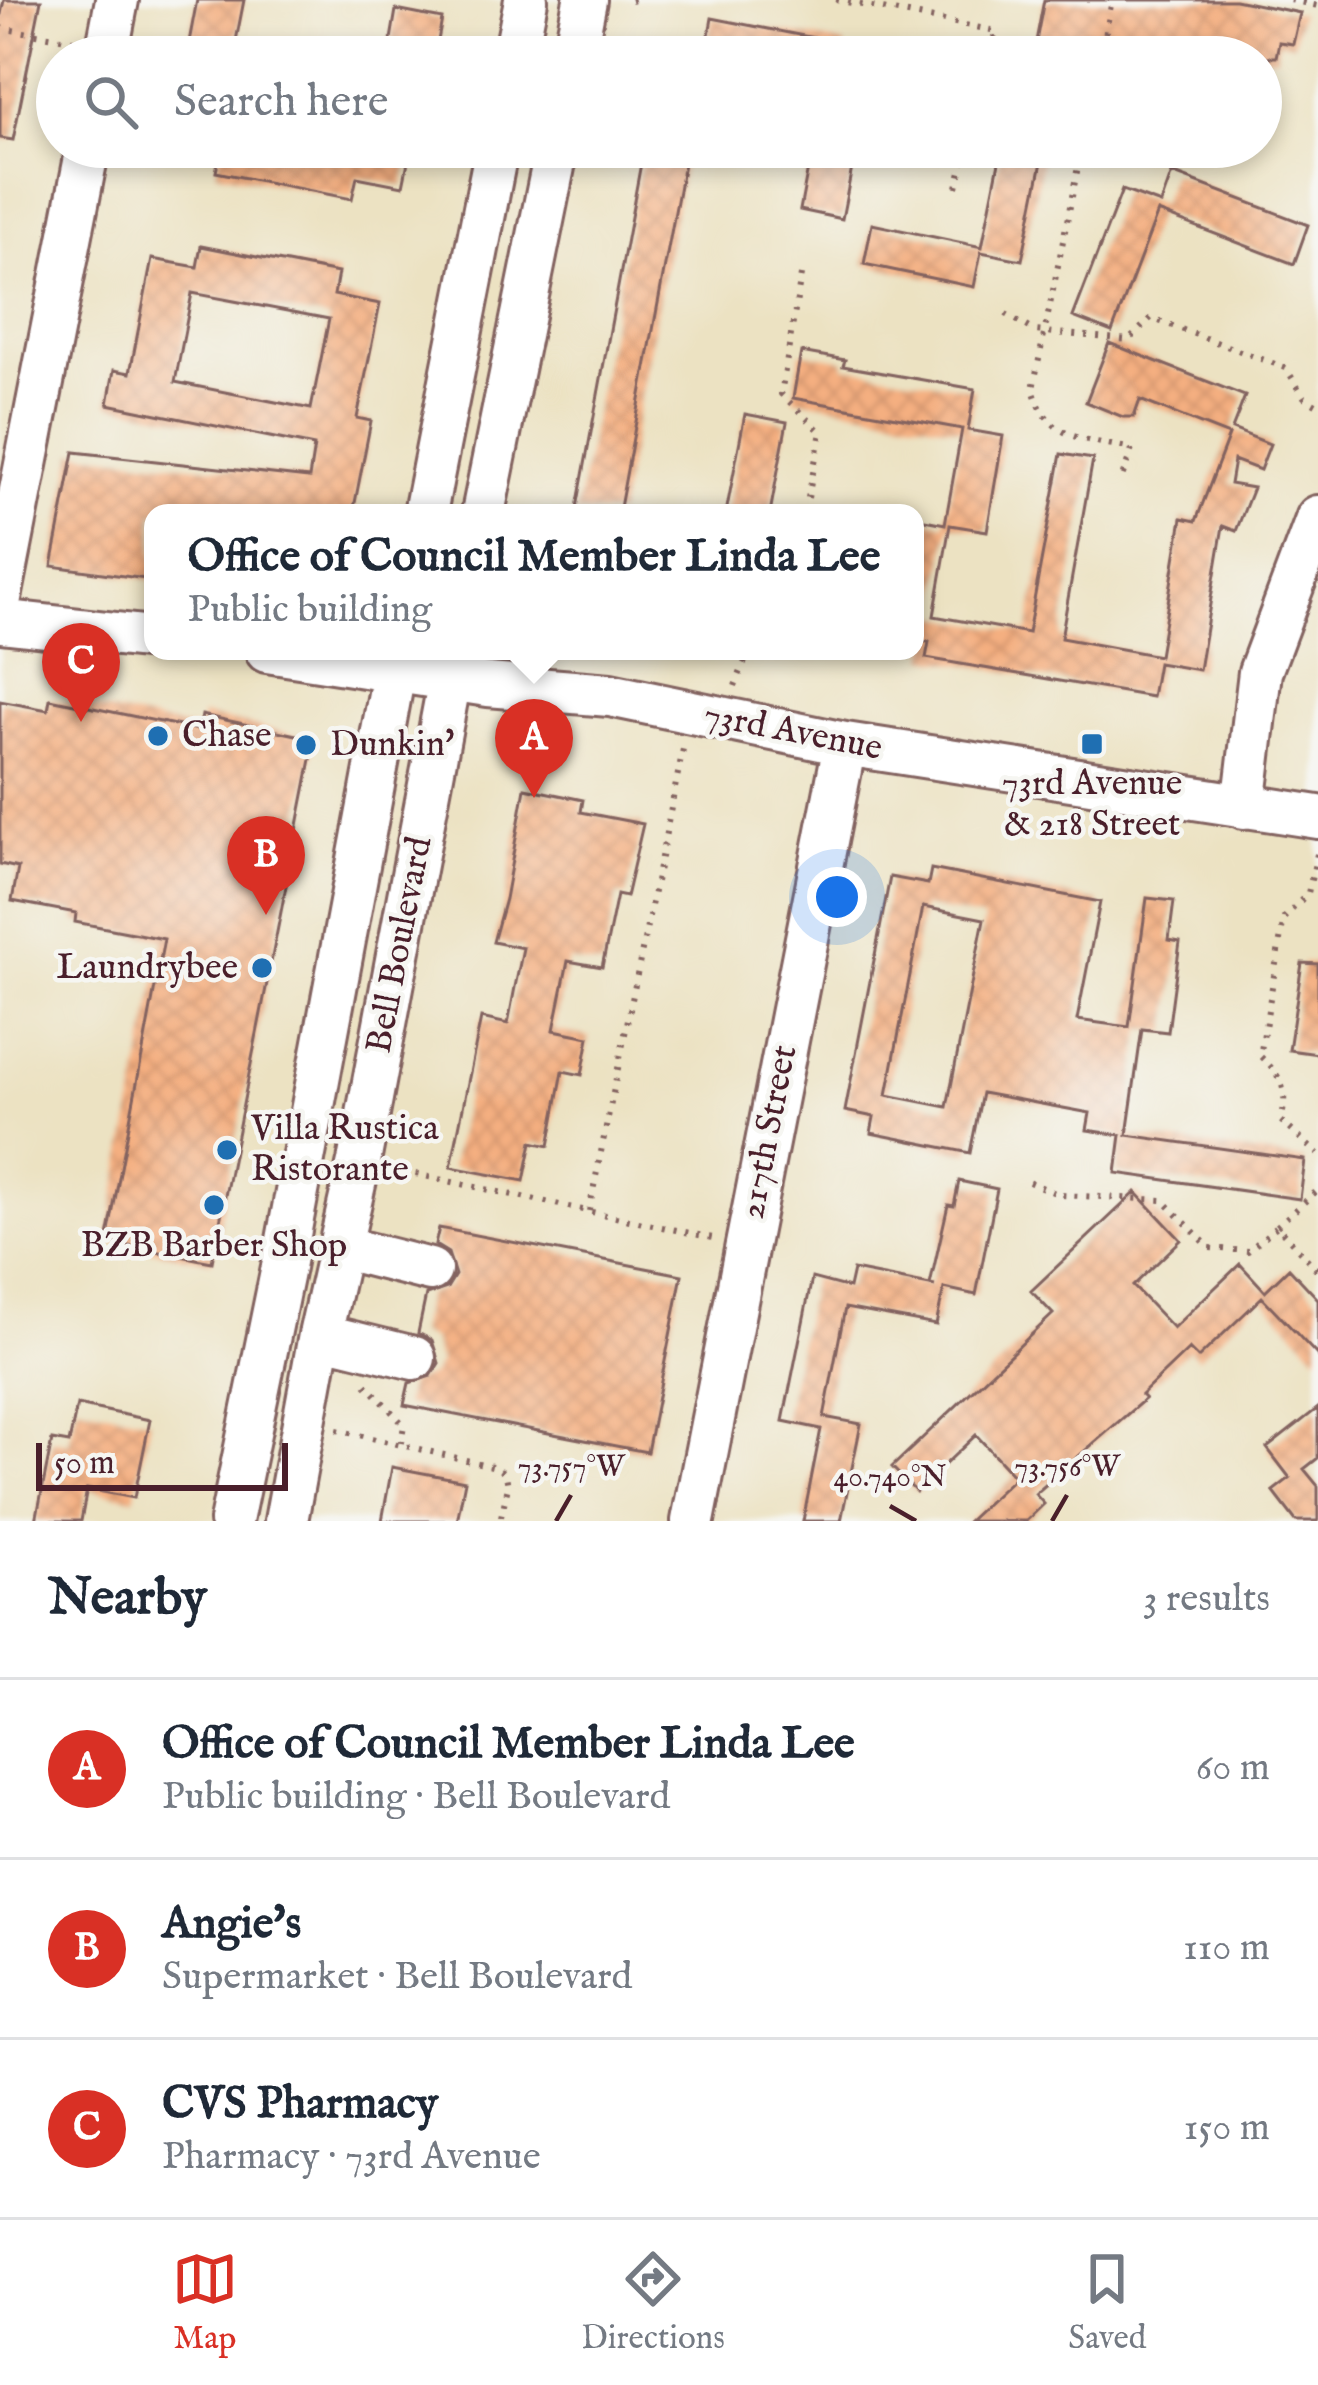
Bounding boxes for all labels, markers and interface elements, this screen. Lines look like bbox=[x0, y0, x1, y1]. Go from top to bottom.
search box bbox=[36, 36, 1282, 168]
icon: search bbox=[78, 69, 144, 135]
text: Search here bbox=[174, 74, 388, 131]
popup bbox=[144, 504, 924, 660]
text: Office of Council Member Linda Lee bbox=[188, 529, 880, 586]
text: Public building bbox=[188, 586, 432, 635]
pin: C bbox=[42, 623, 120, 722]
street label: 73rd Avenue bbox=[700, 692, 886, 772]
pin: A bbox=[495, 699, 573, 798]
place label: Chase bbox=[182, 713, 272, 759]
place label: Dunkin' bbox=[330, 722, 455, 768]
marker: Chase bbox=[145, 723, 171, 749]
marker: 73rd Avenue & 218 Street bbox=[1079, 731, 1105, 757]
marker: Dunkin' bbox=[293, 732, 319, 758]
place label: 73rd Avenue & 218 Street bbox=[1002, 761, 1182, 848]
pin: B bbox=[227, 816, 305, 915]
street label: Bell Boulevard bbox=[356, 832, 444, 1057]
your location bbox=[807, 867, 867, 927]
place label: Laundrybee bbox=[57, 945, 238, 991]
marker: Laundrybee bbox=[249, 955, 275, 981]
street label: 217th Street bbox=[730, 1041, 808, 1223]
place label: Villa Rustica Ristorante bbox=[250, 1106, 439, 1193]
marker: Villa Rustica Ristorante bbox=[214, 1137, 240, 1163]
marker: BZB Barber Shop bbox=[201, 1192, 227, 1218]
place label: BZB Barber Shop bbox=[81, 1223, 347, 1269]
scale bar bbox=[36, 1437, 288, 1490]
text: 50 m bbox=[54, 1443, 115, 1485]
text: 73.757°W bbox=[517, 1449, 626, 1487]
text: 73.756°W bbox=[1014, 1449, 1121, 1487]
text: 40.740°N bbox=[833, 1459, 947, 1497]
text: Nearby bbox=[48, 1567, 207, 1632]
text: 3 results bbox=[1143, 1575, 1270, 1624]
text: Office of Council Member Linda Lee bbox=[162, 1716, 855, 1773]
text: A bbox=[74, 1744, 100, 1793]
text: 60 m bbox=[1196, 1744, 1270, 1793]
text: Public building · Bell Boulevard bbox=[162, 1773, 670, 1822]
text: Angie's bbox=[162, 1896, 301, 1953]
text: B bbox=[74, 1924, 100, 1973]
text: 110 m bbox=[1183, 1924, 1270, 1973]
text: Supermarket · Bell Boulevard bbox=[162, 1953, 632, 2002]
text: CVS Pharmacy bbox=[162, 2076, 438, 2133]
text: C bbox=[73, 2104, 101, 2153]
text: 150 m bbox=[1184, 2104, 1270, 2153]
text: Pharmacy · 73rd Avenue bbox=[162, 2133, 541, 2182]
tab: Map bbox=[172, 2246, 238, 2360]
tab: Directions bbox=[581, 2246, 725, 2360]
tab: Saved bbox=[1068, 2246, 1146, 2360]

